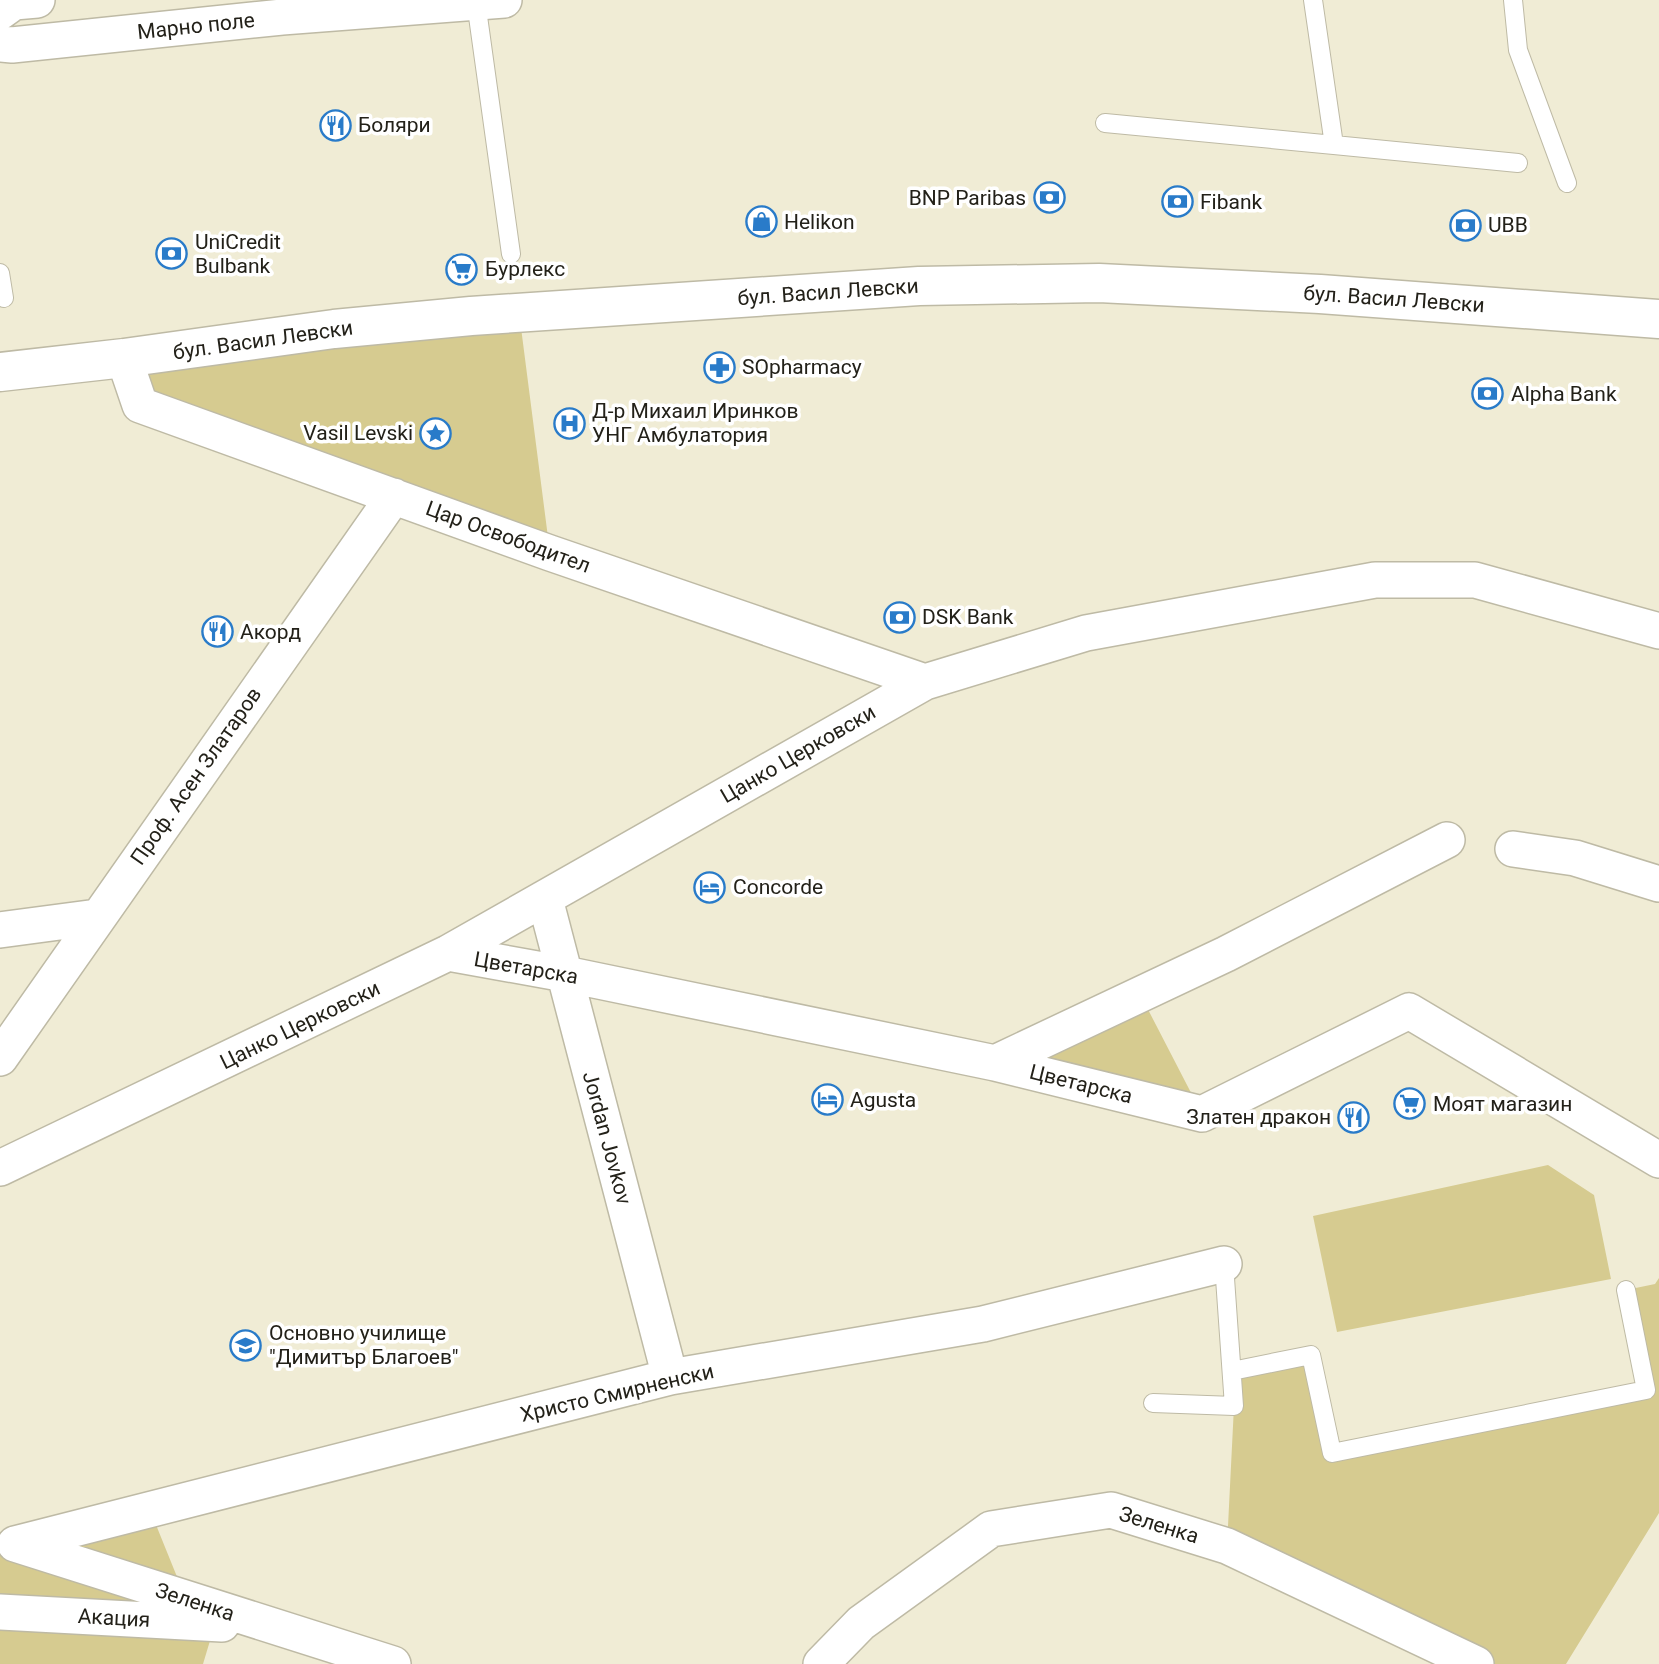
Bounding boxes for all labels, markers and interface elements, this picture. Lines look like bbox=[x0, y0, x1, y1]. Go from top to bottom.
street label: Марно поле bbox=[136, 8, 256, 44]
restaurant icon: Боляри bbox=[318, 108, 352, 142]
place label: Боляри bbox=[358, 113, 431, 137]
bank icon: BNP Paribas bbox=[1032, 181, 1066, 215]
bank icon: Fibank bbox=[1160, 185, 1194, 219]
place label: BNP Paribas bbox=[909, 186, 1026, 210]
place label: Fibank bbox=[1200, 190, 1263, 214]
shop icon: Helikon bbox=[744, 205, 778, 239]
bank icon: UBB bbox=[1448, 208, 1482, 242]
place label: Helikon bbox=[784, 210, 855, 234]
place label: UBB bbox=[1488, 213, 1528, 237]
place label: UniCredit Bulbank bbox=[195, 230, 281, 278]
bank icon: UniCredit Bulbank bbox=[155, 237, 189, 271]
supermarket icon: Бурлекс bbox=[445, 252, 479, 286]
place label: Бурлекс bbox=[485, 257, 565, 281]
street label: бул. Васил Левски bbox=[737, 274, 919, 310]
street label: бул. Васил Левски bbox=[1303, 281, 1485, 317]
street label: бул. Васил Левски bbox=[171, 315, 355, 365]
pharmacy icon: SOpharmacy bbox=[702, 350, 736, 384]
place label: SOpharmacy bbox=[742, 355, 862, 379]
bank icon: Alpha Bank bbox=[1471, 377, 1505, 411]
place label: Alpha Bank bbox=[1511, 382, 1617, 406]
place label: Д-р Михаил Иринков УНГ Амбулатория bbox=[592, 399, 798, 447]
hospital icon: Д-р Михаил Иринков УНГ Амбулатория bbox=[552, 406, 586, 440]
place icon: Vasil Levski bbox=[419, 416, 453, 450]
place label: Vasil Levski bbox=[303, 421, 413, 445]
street label: Цар Освободител bbox=[422, 496, 594, 578]
bank icon: DSK Bank bbox=[882, 600, 916, 634]
place label: DSK Bank bbox=[922, 605, 1014, 629]
restaurant icon: Акорд bbox=[200, 615, 234, 649]
place label: Акорд bbox=[240, 620, 301, 644]
street label: Проф. Асен Златаров bbox=[126, 683, 266, 869]
street label: Цанко Церковски bbox=[716, 700, 880, 808]
hotel icon: Concorde bbox=[693, 870, 727, 904]
place label: Concorde bbox=[733, 875, 823, 899]
street label: Цветарска bbox=[472, 947, 580, 989]
street label: Цанко Церковски bbox=[216, 976, 384, 1074]
street label: Цветарска bbox=[1027, 1060, 1135, 1108]
street label: Jordan Jovkov bbox=[578, 1069, 636, 1207]
hotel icon: Agusta bbox=[810, 1083, 844, 1117]
supermarket icon: Моят магазин bbox=[1393, 1087, 1427, 1121]
place label: Agusta bbox=[850, 1088, 916, 1112]
place label: Моят магазин bbox=[1433, 1092, 1572, 1116]
restaurant icon: Златен дракон bbox=[1337, 1100, 1371, 1134]
place label: Златен дракон bbox=[1186, 1105, 1331, 1129]
place label: Основно училище "Димитър Благоев" bbox=[269, 1321, 459, 1369]
school or university icon: Основно училище "Димитър Благоев" bbox=[229, 1328, 263, 1362]
street label: Христо Смирненски bbox=[518, 1359, 716, 1427]
street label: Зеленка bbox=[1116, 1502, 1202, 1548]
street label: Зеленка bbox=[152, 1578, 238, 1626]
street label: Акация bbox=[77, 1604, 151, 1632]

